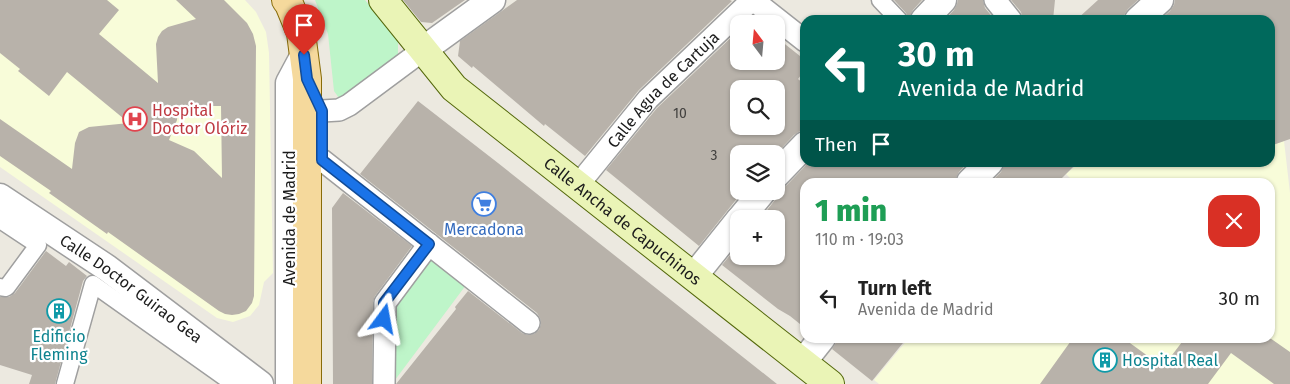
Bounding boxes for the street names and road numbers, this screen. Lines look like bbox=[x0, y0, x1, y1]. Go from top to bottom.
street label: Calle Agua de Cartuja bbox=[603, 28, 723, 152]
street label: Avenida de Madrid bbox=[280, 150, 299, 286]
street label: Calle Ancha de Capuchinos bbox=[540, 154, 705, 289]
street label: Calle Doctor Guirao Gea bbox=[56, 231, 206, 347]

